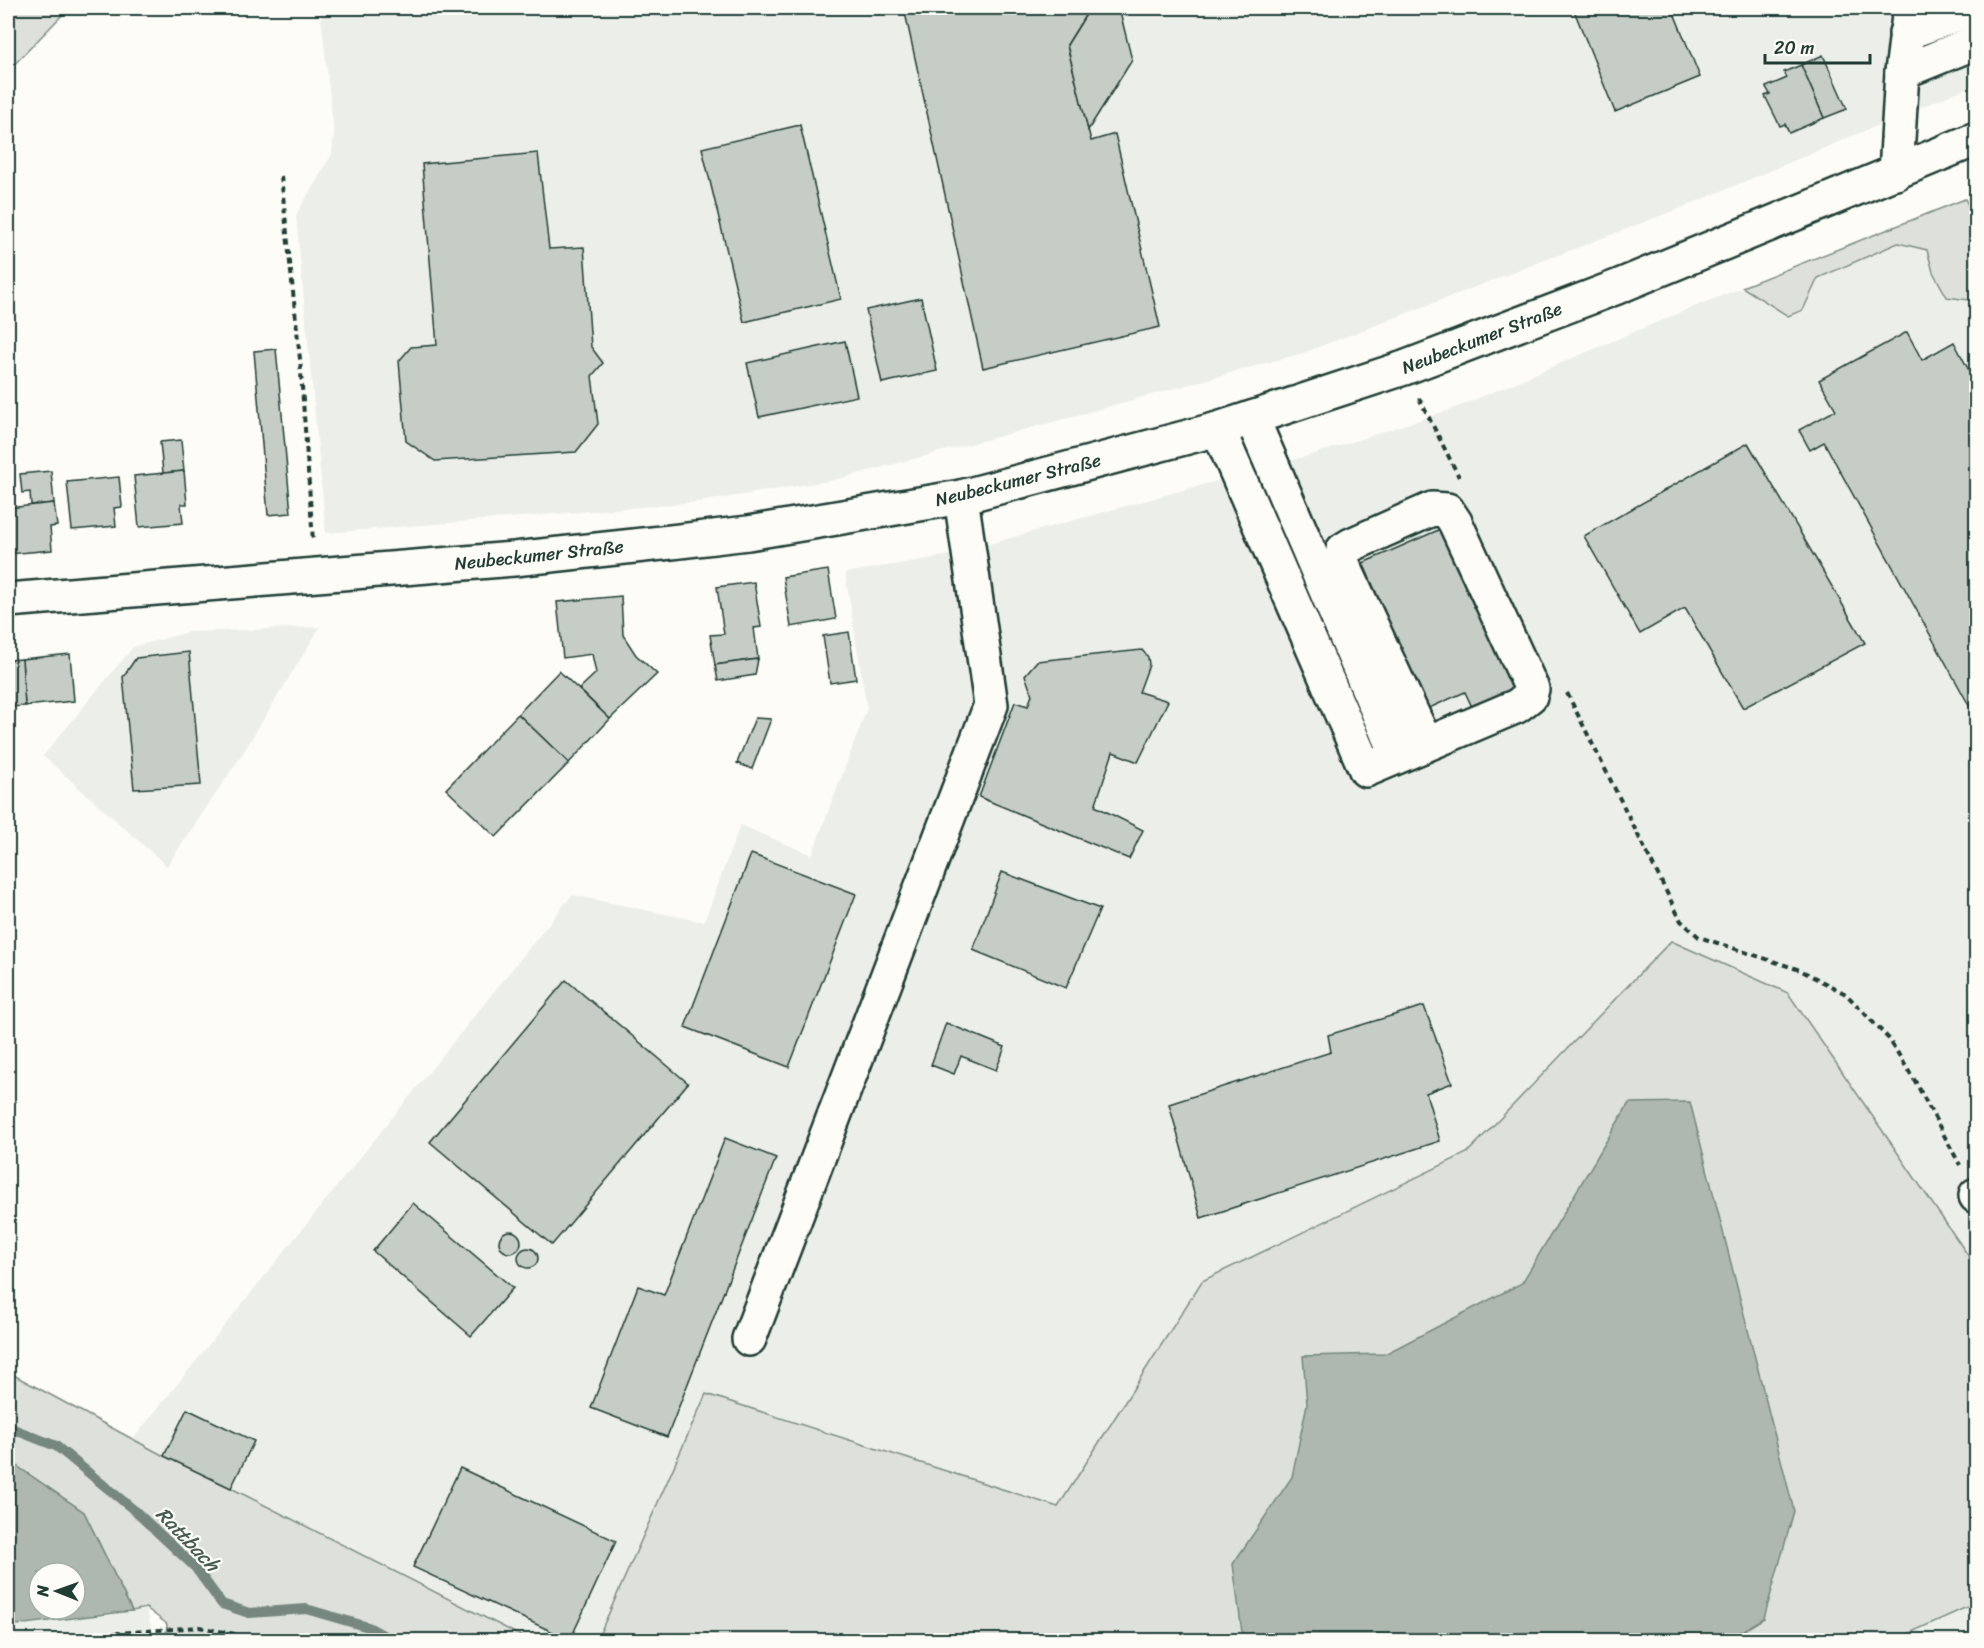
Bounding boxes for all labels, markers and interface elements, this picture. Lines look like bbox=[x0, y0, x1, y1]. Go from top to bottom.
scale bar bbox=[1765, 27, 1870, 65]
text: 20 m bbox=[1774, 32, 1814, 64]
street label: Neubeckumer Straße bbox=[1397, 293, 1567, 383]
street label: Neubeckumer Straße bbox=[932, 444, 1104, 516]
street label: Neubeckumer Straße bbox=[453, 530, 625, 580]
water label: Rattbach bbox=[147, 1498, 229, 1581]
north arrow bbox=[27, 1561, 87, 1621]
text: N bbox=[28, 1584, 57, 1598]

